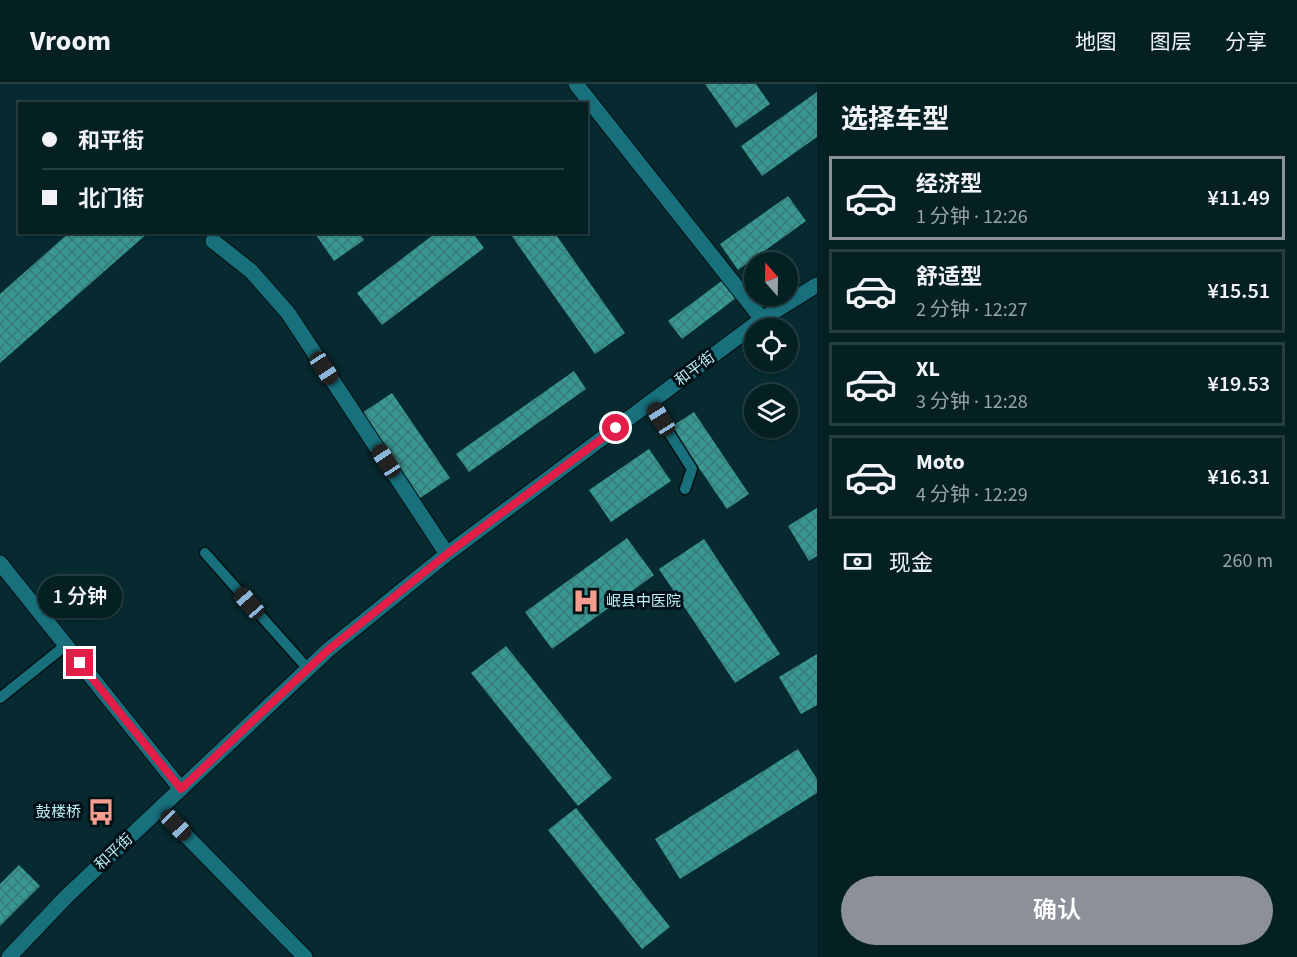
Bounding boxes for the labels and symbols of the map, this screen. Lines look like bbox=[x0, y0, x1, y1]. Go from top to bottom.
north arrow bbox=[744, 252, 798, 306]
street label: 和平街 bbox=[671, 347, 719, 391]
car bbox=[307, 348, 341, 388]
car bbox=[644, 399, 678, 439]
route start bbox=[602, 414, 629, 441]
car bbox=[369, 441, 403, 481]
callout: 1 分钟 bbox=[38, 576, 122, 618]
car bbox=[230, 584, 268, 622]
hospital icon: 岷县中医院 bbox=[571, 586, 601, 616]
place label: 岷县中医院 bbox=[606, 591, 681, 612]
route end bbox=[66, 649, 93, 676]
bus stop icon: 鼓楼桥 bbox=[86, 797, 116, 827]
place label: 鼓楼桥 bbox=[36, 802, 81, 823]
car bbox=[157, 806, 195, 844]
street label: 和平街 bbox=[90, 829, 138, 875]

